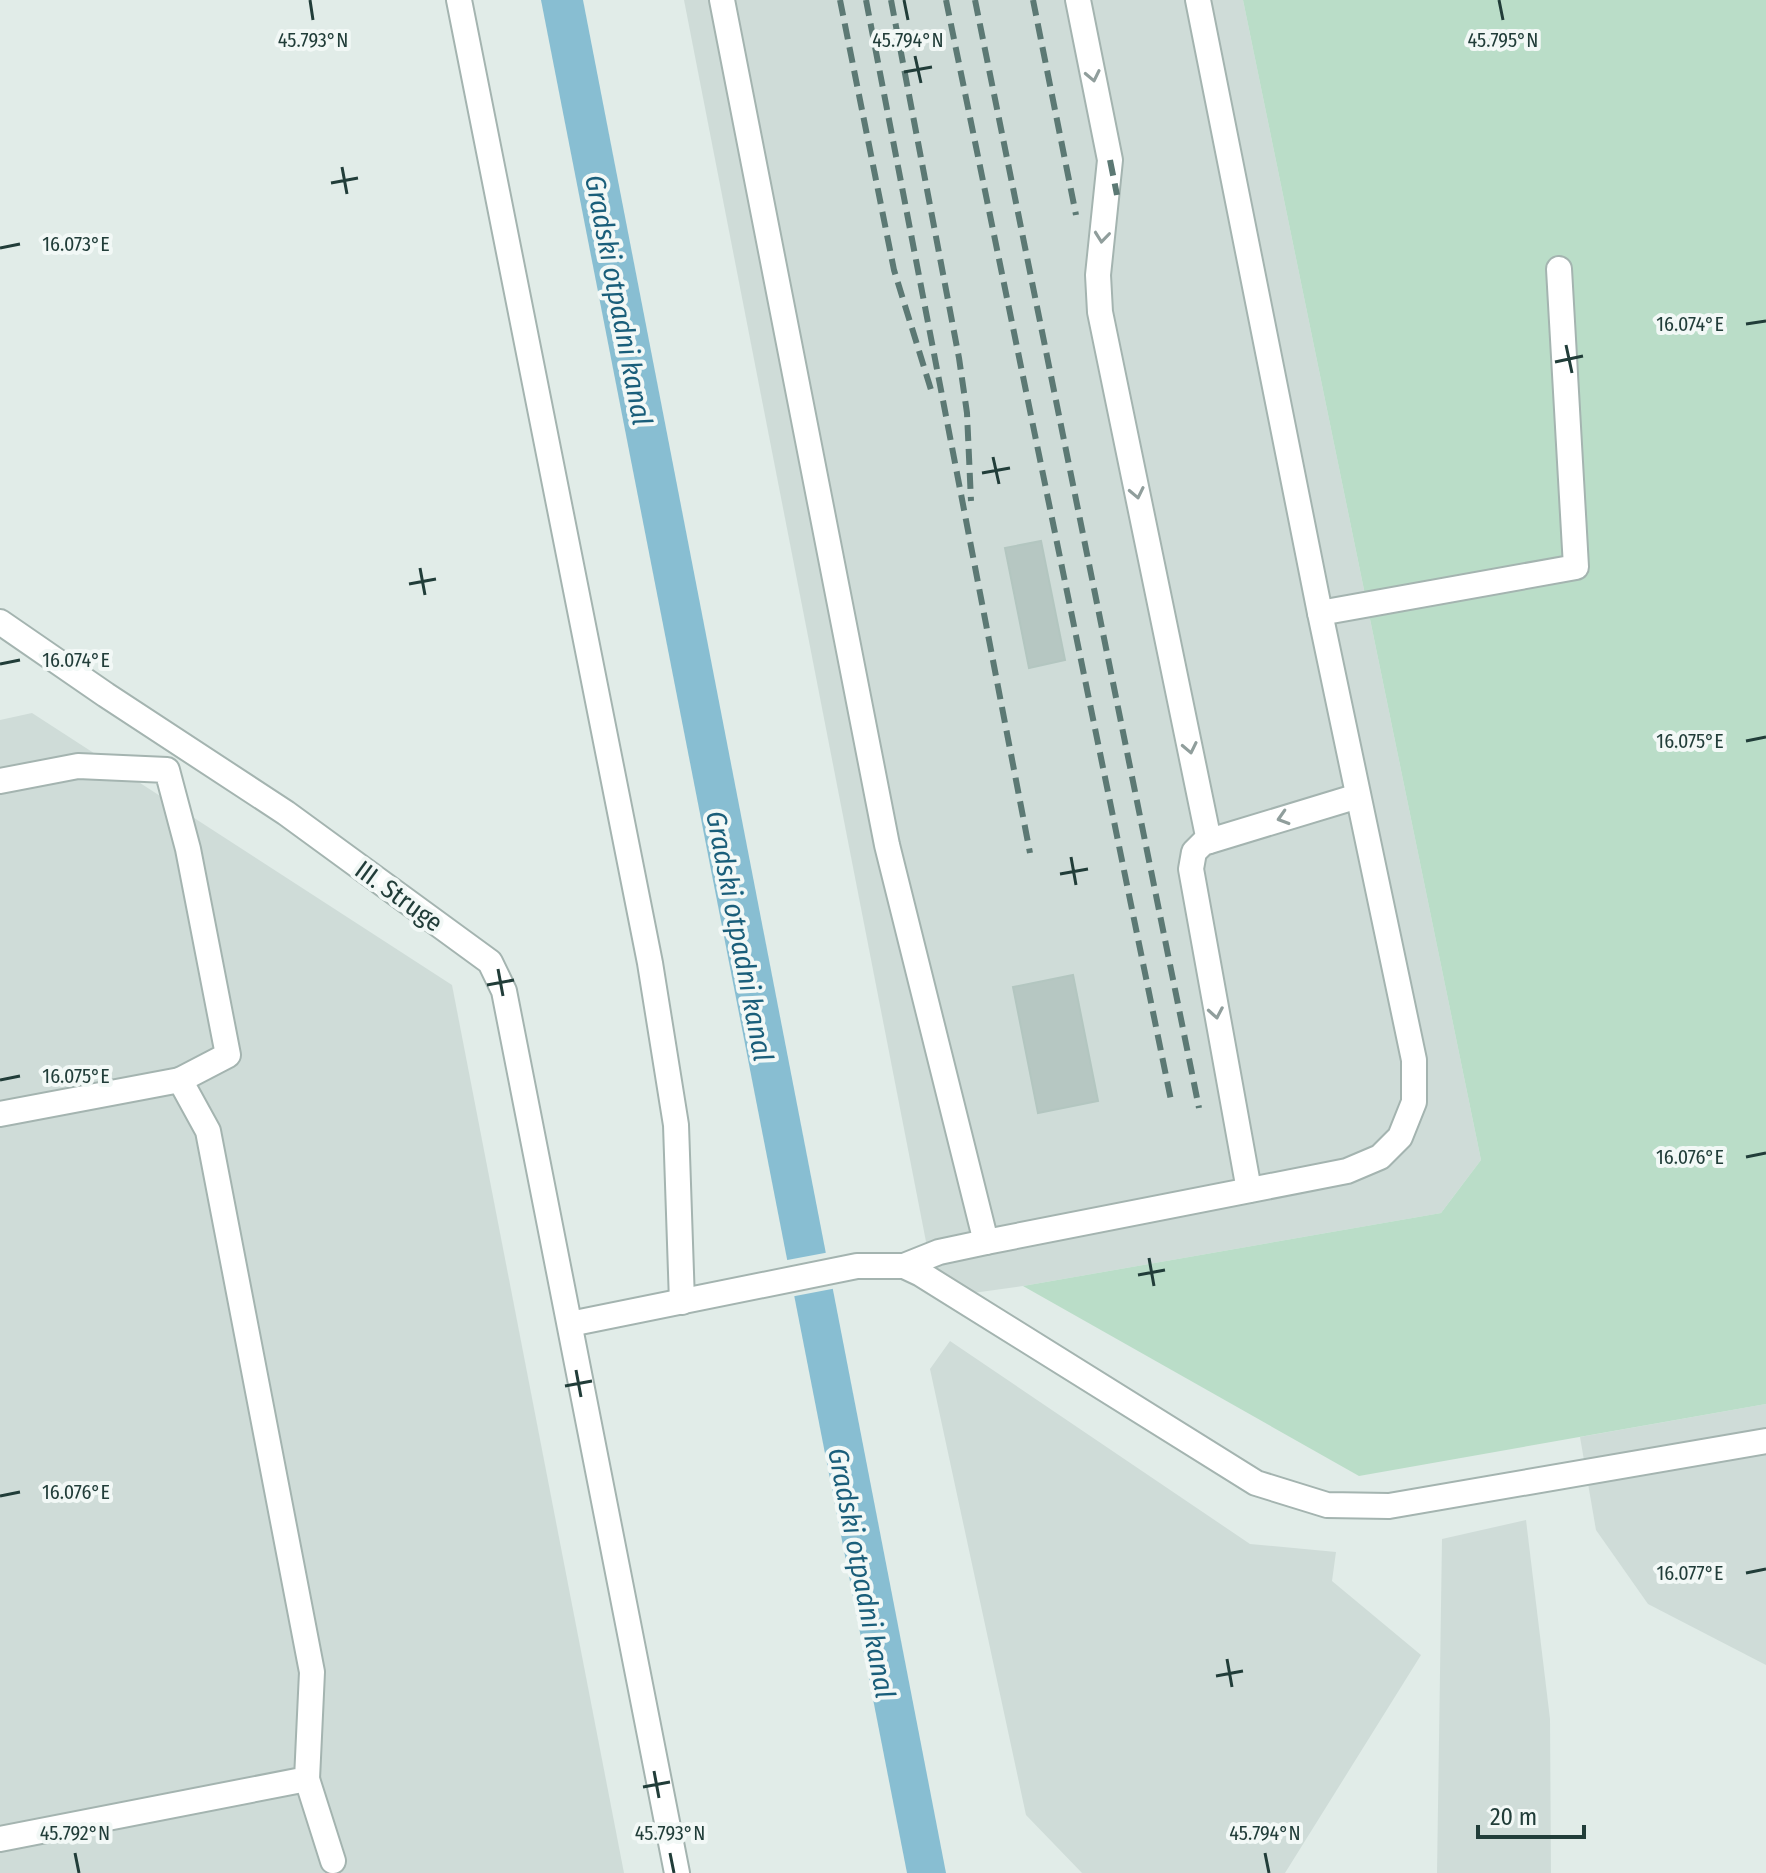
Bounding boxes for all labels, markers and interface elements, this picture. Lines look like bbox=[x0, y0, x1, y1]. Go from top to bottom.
text: 45.793°N bbox=[278, 28, 348, 52]
text: 45.794°N bbox=[872, 28, 944, 52]
text: 45.795°N bbox=[1468, 28, 1538, 52]
one-way arrow bbox=[1084, 70, 1101, 83]
water label: Gradski otpadni kanal bbox=[578, 172, 659, 428]
one-way arrow bbox=[1093, 231, 1110, 244]
text: 16.073°E bbox=[42, 232, 110, 256]
text: 16.074°E bbox=[1656, 312, 1724, 336]
one-way arrow bbox=[1128, 486, 1145, 500]
text: 16.074°E bbox=[42, 648, 110, 672]
text: 16.075°E bbox=[1656, 729, 1724, 753]
one-way arrow bbox=[1181, 740, 1198, 754]
water label: Gradski otpadni kanal bbox=[699, 808, 780, 1064]
one-way arrow bbox=[1277, 809, 1290, 825]
street label: III. Struge bbox=[349, 854, 449, 939]
one-way arrow bbox=[1207, 1006, 1224, 1020]
text: 16.075°E bbox=[42, 1064, 110, 1088]
text: 16.076°E bbox=[1656, 1145, 1724, 1169]
water label: Gradski otpadni kanal bbox=[821, 1445, 902, 1701]
text: 16.076°E bbox=[42, 1480, 110, 1504]
text: 16.077°E bbox=[1657, 1561, 1724, 1585]
scale bar bbox=[1478, 1789, 1584, 1839]
text: 20 m bbox=[1490, 1803, 1537, 1831]
text: 45.792°N bbox=[40, 1821, 110, 1845]
text: 45.793°N bbox=[635, 1821, 705, 1845]
text: 45.794°N bbox=[1229, 1821, 1301, 1845]

